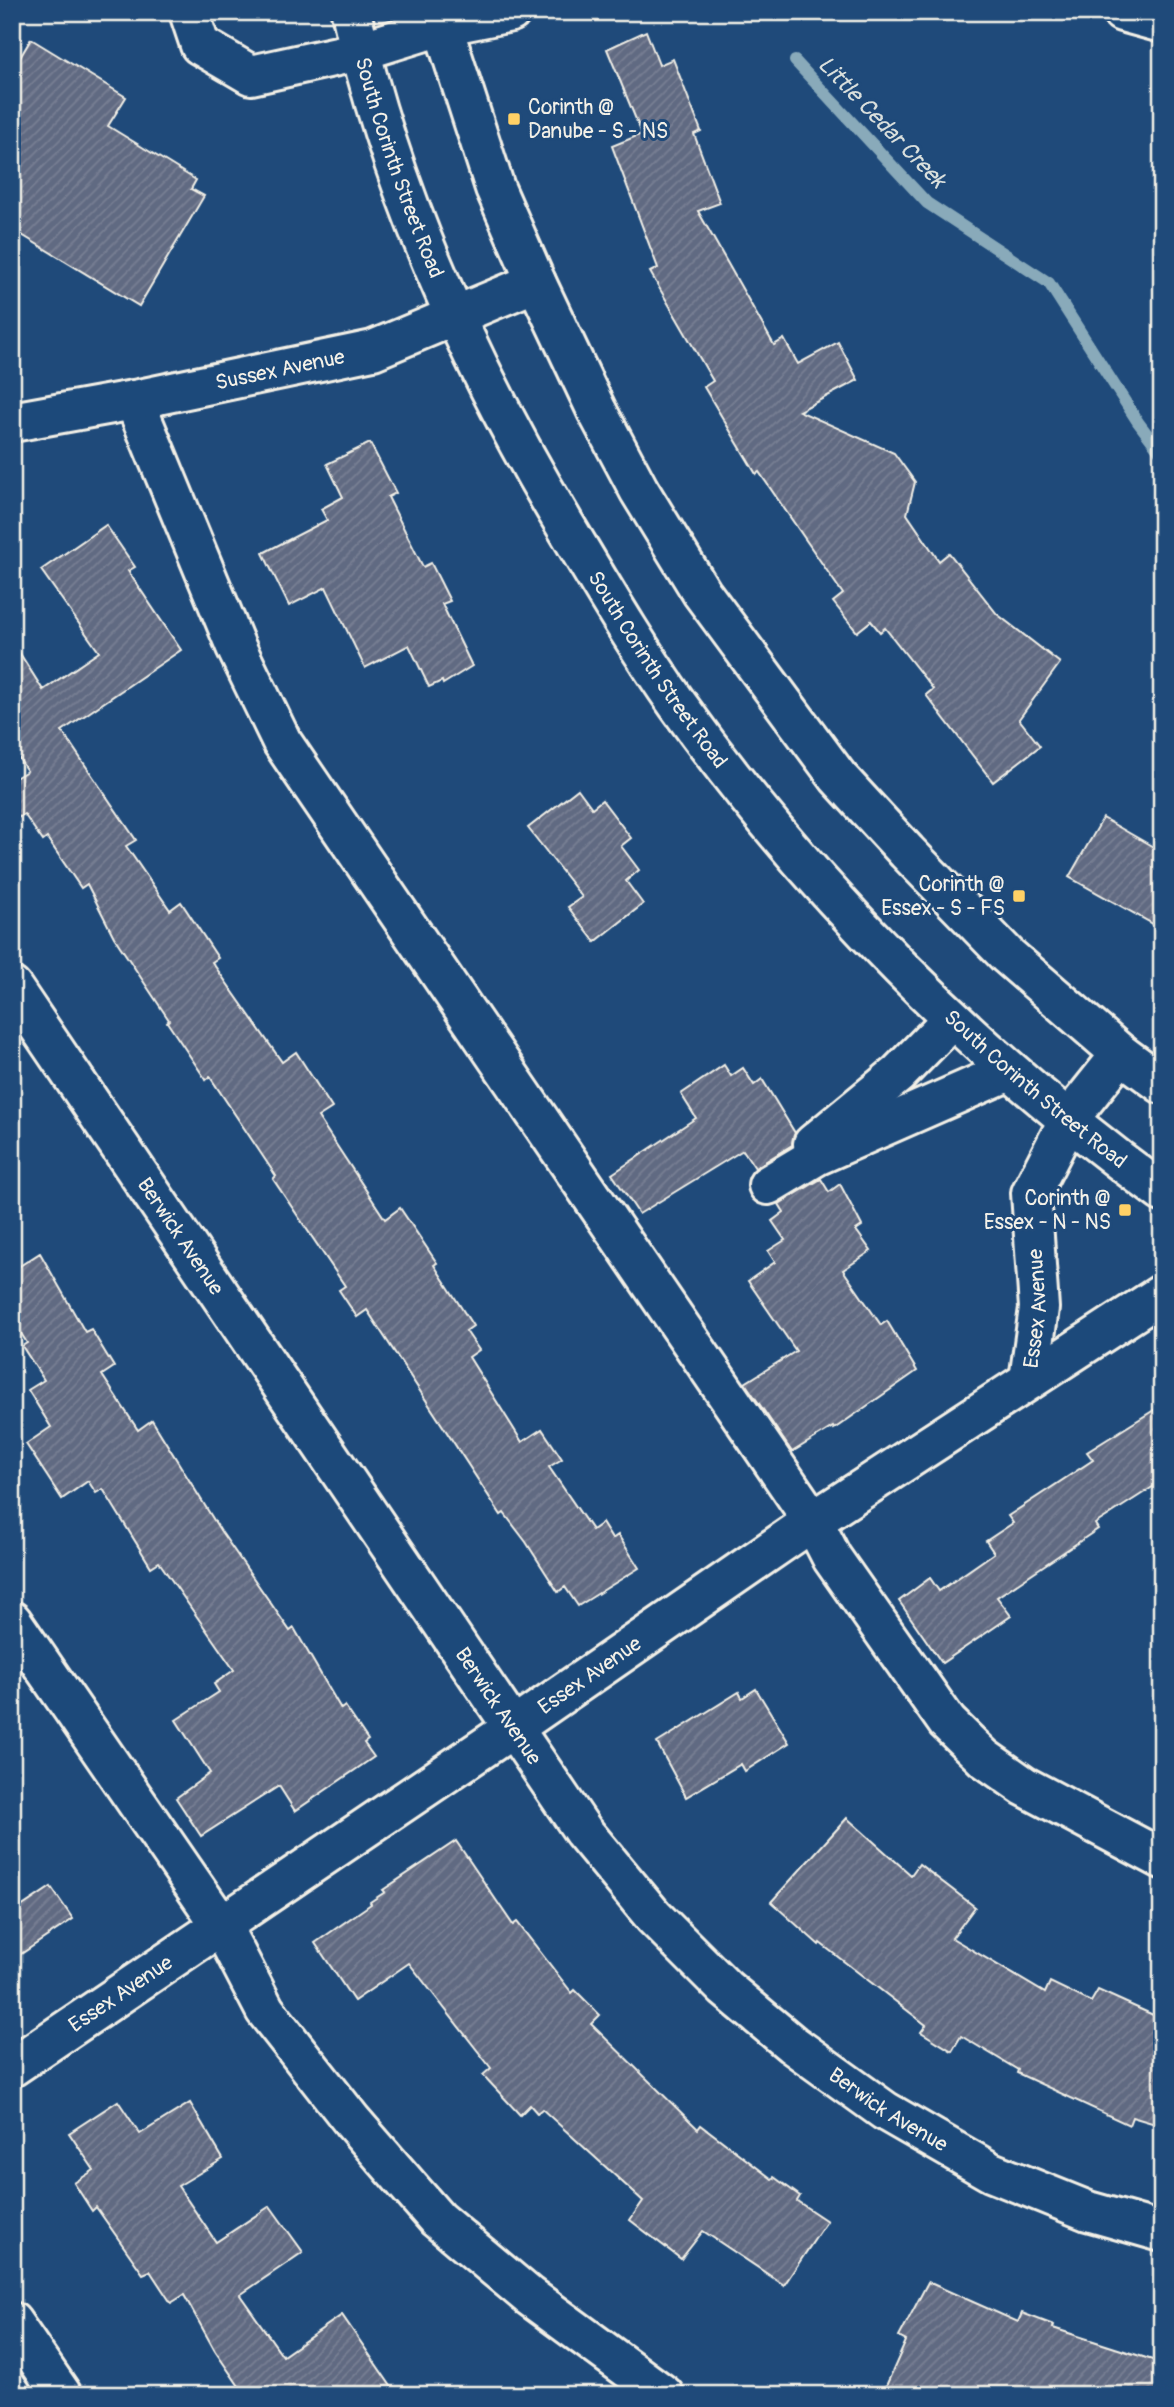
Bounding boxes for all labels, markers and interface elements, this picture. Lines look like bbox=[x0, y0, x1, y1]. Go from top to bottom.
water label: Little Cedar Creek bbox=[812, 50, 954, 196]
street label: South Corinth Street Road bbox=[349, 54, 450, 282]
place label: Corinth @ Danube - S - NS bbox=[528, 94, 668, 145]
marker: Corinth @ Danube - S - NS bbox=[506, 111, 522, 127]
street label: Sussex Avenue bbox=[213, 343, 348, 396]
street label: South Corinth Street Road bbox=[582, 566, 734, 774]
place label: Corinth @ Essex - S - FS bbox=[881, 871, 1005, 922]
marker: Corinth @ Essex - S - FS bbox=[1011, 888, 1027, 904]
street label: South Corinth Street Road bbox=[938, 1004, 1132, 1174]
street label: Berwick Avenue bbox=[131, 1172, 230, 1301]
place label: Corinth @ Essex - N - NS bbox=[984, 1185, 1111, 1236]
marker: Corinth @ Essex - N - NS bbox=[1117, 1202, 1133, 1218]
street label: Essex Avenue bbox=[1017, 1247, 1053, 1370]
street label: Essex Avenue bbox=[533, 1630, 647, 1720]
street label: Berwick Avenue bbox=[449, 1642, 548, 1770]
street label: Essex Avenue bbox=[63, 1949, 178, 2038]
street label: Berwick Avenue bbox=[824, 2061, 953, 2158]

